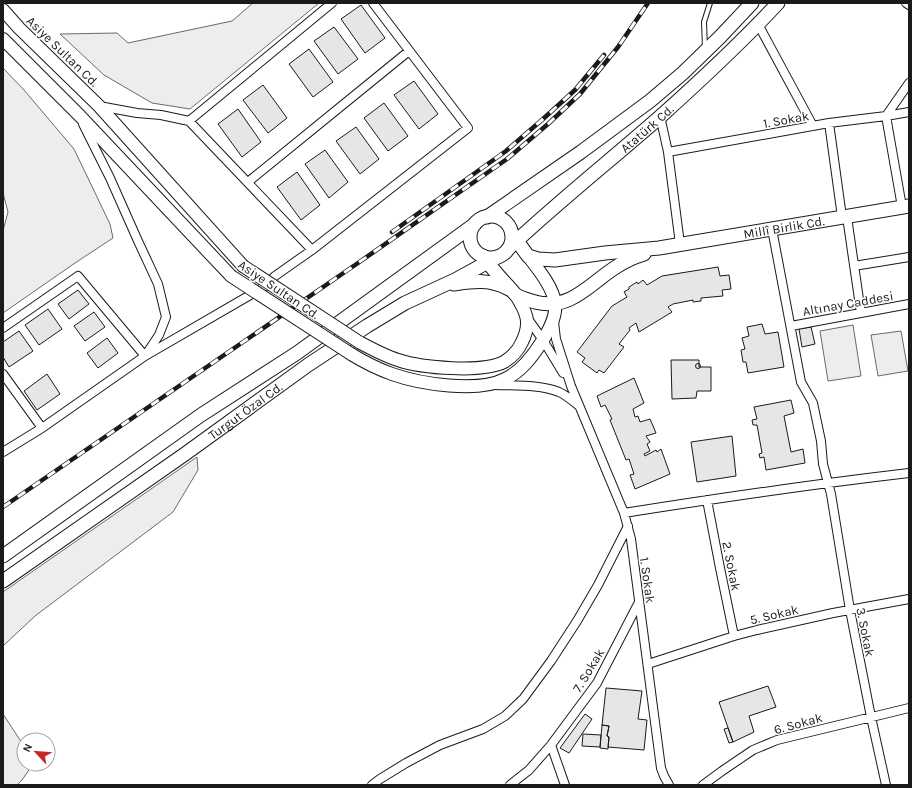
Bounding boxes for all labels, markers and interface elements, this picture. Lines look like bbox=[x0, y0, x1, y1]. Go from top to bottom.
street label: Asiye Sultan Cd. bbox=[24, 13, 102, 90]
street label: Atatürk Cd. bbox=[617, 102, 677, 156]
street label: 1. Sokak bbox=[762, 108, 810, 131]
street label: Millî Birlik Cd. bbox=[742, 213, 826, 242]
street label: Asiye Sultan Cd. bbox=[235, 257, 322, 322]
street label: Altınay Caddesi bbox=[802, 288, 895, 319]
street label: Turgut Özal Cd. bbox=[205, 379, 285, 443]
street label: 2. Sokak bbox=[719, 540, 744, 592]
street label: 1. Sokak bbox=[637, 556, 658, 604]
street label: 5. Sokak bbox=[748, 602, 800, 627]
street label: 3. Sokak bbox=[853, 606, 878, 658]
street label: 7. Sokak bbox=[570, 646, 607, 695]
street label: 6. Sokak bbox=[772, 710, 824, 737]
north arrow bbox=[16, 732, 56, 772]
text: N bbox=[20, 741, 35, 754]

